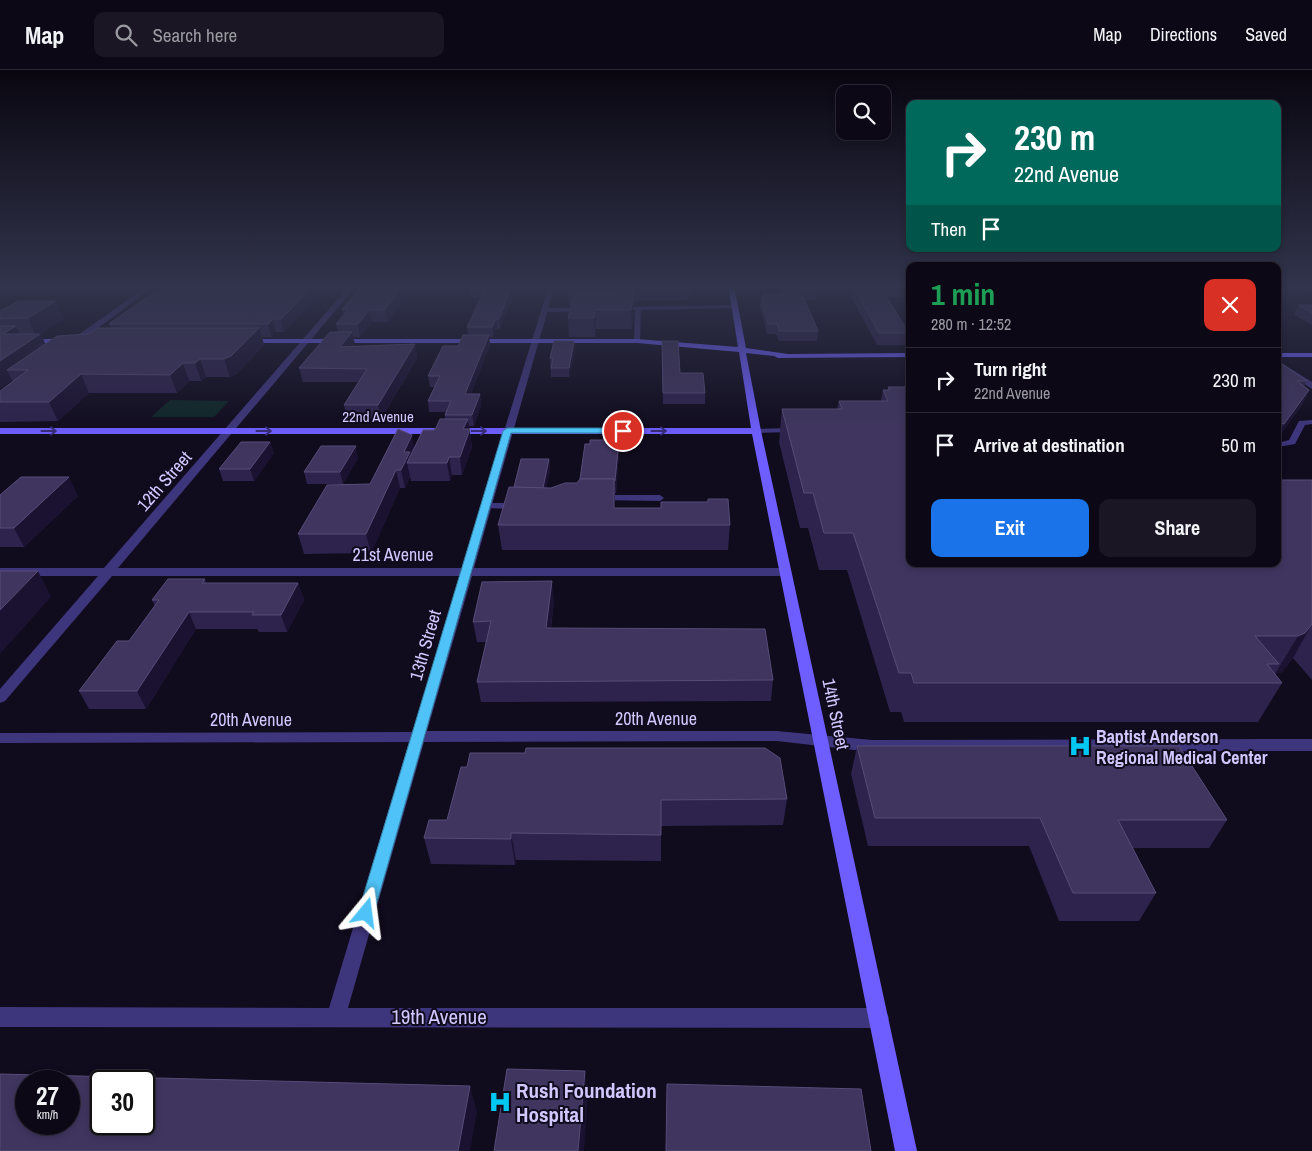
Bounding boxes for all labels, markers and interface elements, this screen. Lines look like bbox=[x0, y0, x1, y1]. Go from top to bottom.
search box bbox=[94, 12, 444, 57]
text: Map bbox=[25, 19, 64, 51]
icon: search bbox=[112, 21, 140, 49]
text: Search here bbox=[152, 22, 237, 48]
text: Map bbox=[1093, 22, 1122, 47]
text: Directions bbox=[1150, 22, 1217, 47]
text: Saved bbox=[1245, 22, 1287, 47]
map controls bbox=[836, 85, 891, 140]
button: search bbox=[836, 85, 891, 140]
text: 230 m bbox=[1014, 114, 1095, 161]
icon: right bbox=[931, 120, 996, 185]
text: 22nd Avenue bbox=[1014, 159, 1119, 189]
icon: arrive bbox=[977, 215, 1005, 243]
text: Then bbox=[931, 216, 967, 242]
text: 1 min bbox=[931, 274, 995, 314]
button: close bbox=[1204, 279, 1256, 331]
text: 280 m · 12:52 bbox=[931, 313, 1011, 335]
text: Turn right bbox=[974, 356, 1046, 382]
icon: right bbox=[931, 366, 959, 394]
text: 230 m bbox=[1213, 367, 1256, 393]
text: 22nd Avenue bbox=[974, 382, 1050, 404]
street label: 22nd Avenue bbox=[342, 406, 414, 427]
pin bbox=[602, 410, 644, 452]
icon: arrive bbox=[609, 417, 637, 445]
one-way arrow bbox=[40, 426, 56, 436]
one-way arrow bbox=[255, 426, 271, 436]
one-way arrow bbox=[470, 426, 486, 436]
one-way arrow bbox=[650, 426, 666, 436]
icon: arrive bbox=[931, 431, 959, 459]
text: Arrive at destination bbox=[974, 432, 1125, 458]
text: 50 m bbox=[1221, 432, 1256, 458]
street label: 12th Street bbox=[131, 446, 197, 516]
button: Exit bbox=[931, 499, 1089, 557]
button: Share bbox=[1099, 499, 1256, 557]
street label: 21st Avenue bbox=[353, 542, 434, 567]
street label: 13th Street bbox=[403, 607, 447, 683]
street label: 14th Street bbox=[816, 676, 856, 752]
street label: 20th Avenue bbox=[615, 706, 697, 731]
street label: 20th Avenue bbox=[210, 707, 292, 732]
place label: Baptist Anderson Regional Medical Center bbox=[1096, 724, 1268, 770]
hospital icon: Baptist Anderson Regional Medical Center bbox=[1067, 733, 1093, 759]
position arrow bbox=[339, 886, 391, 938]
street label: 19th Avenue bbox=[391, 1002, 487, 1031]
speed limit sign: 30 bbox=[90, 1070, 155, 1135]
place label: Rush Foundation Hospital bbox=[516, 1076, 657, 1129]
text: 27 bbox=[36, 1079, 59, 1113]
hospital icon: Rush Foundation Hospital bbox=[487, 1089, 513, 1115]
text: km/h bbox=[37, 1107, 58, 1123]

